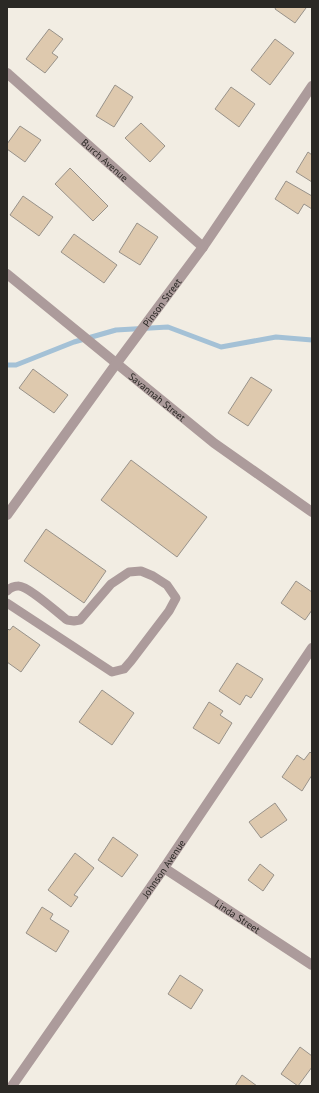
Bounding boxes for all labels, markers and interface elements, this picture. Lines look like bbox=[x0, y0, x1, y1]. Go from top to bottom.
street label: Burch Avenue bbox=[79, 136, 131, 184]
street label: Pinson Street bbox=[140, 275, 184, 329]
street label: Savannah Street bbox=[126, 370, 189, 424]
street label: Johnson Avenue bbox=[138, 837, 188, 901]
street label: Linda Street bbox=[212, 897, 263, 936]

